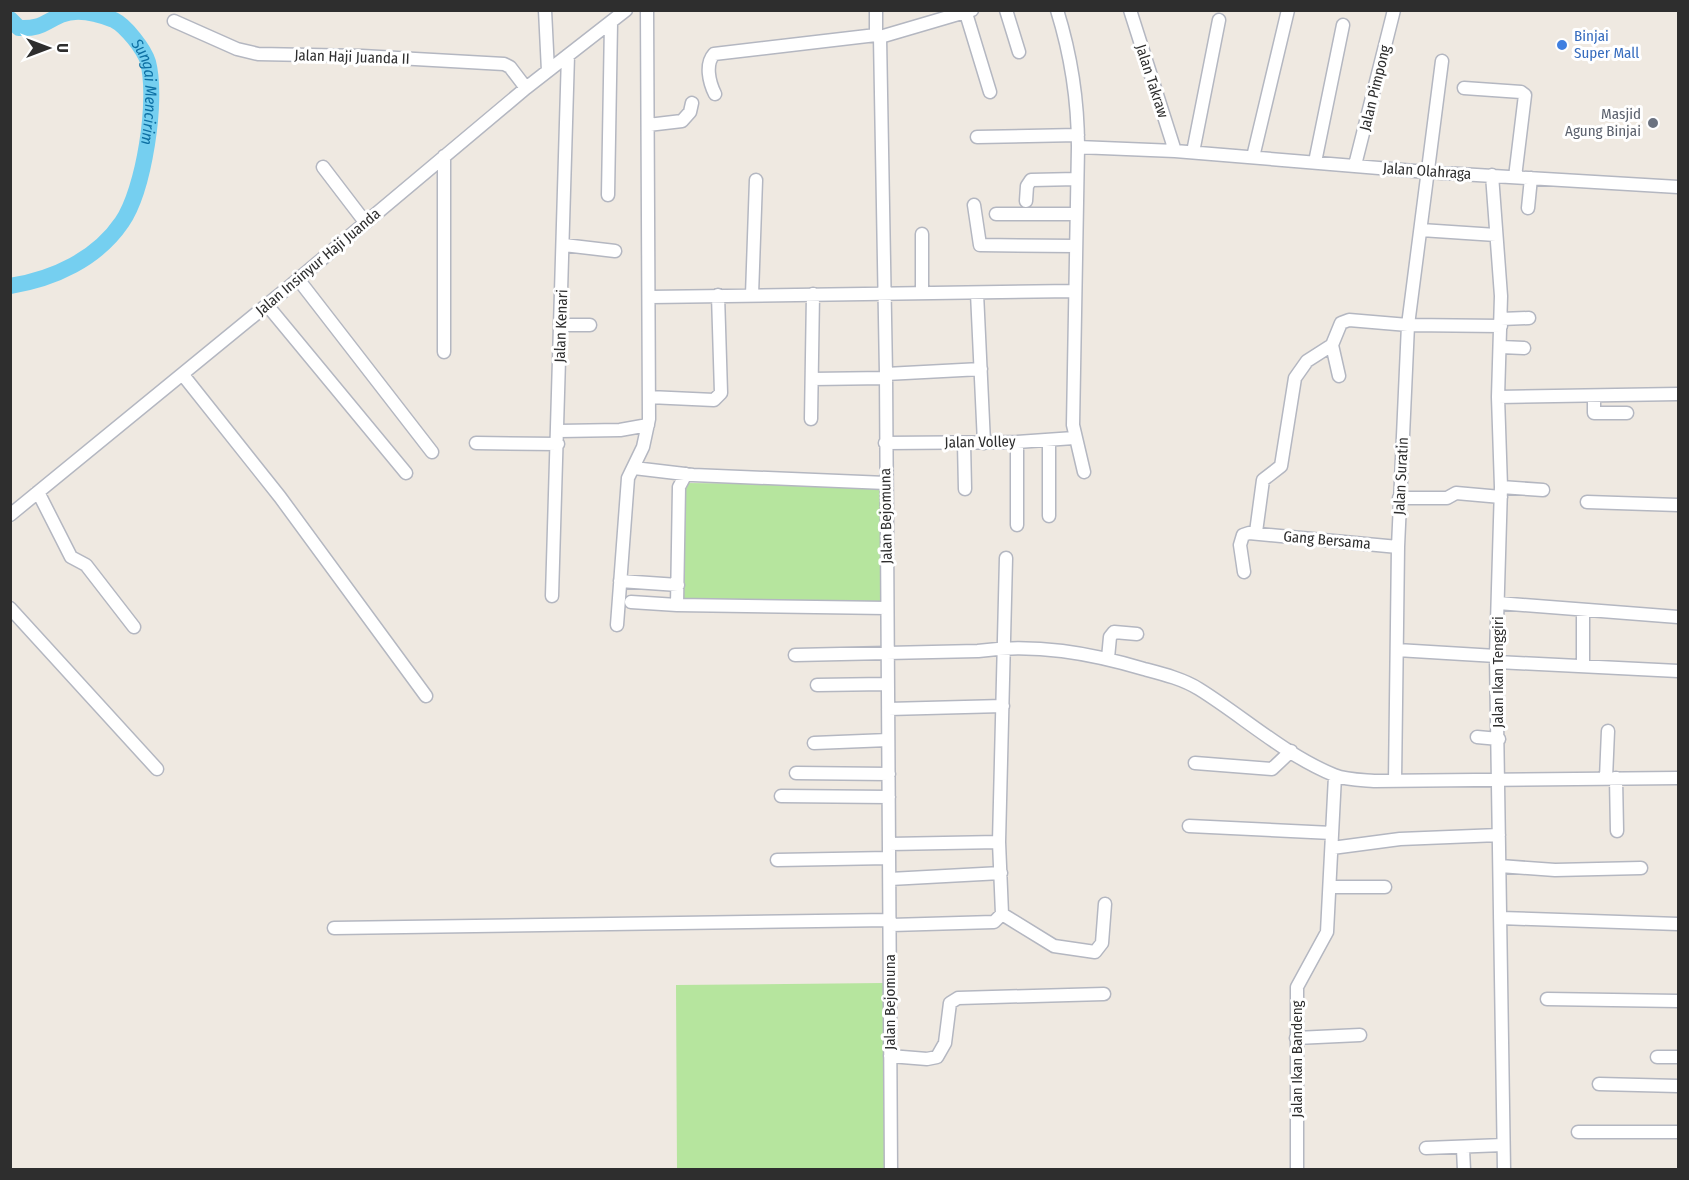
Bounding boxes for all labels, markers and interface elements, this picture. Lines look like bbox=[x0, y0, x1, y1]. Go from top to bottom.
north arrow bbox=[18, 18, 78, 78]
place label: Binjai Super Mall bbox=[1574, 27, 1639, 62]
water label: Sungai Mencirim bbox=[127, 34, 160, 146]
marker: Binjai Super Mall bbox=[1555, 38, 1569, 52]
street label: Jalan Takraw bbox=[1132, 42, 1172, 120]
text: U bbox=[53, 43, 72, 53]
street label: Jalan Pimpong bbox=[1356, 43, 1394, 133]
street label: Jalan Haji Juanda II bbox=[294, 46, 410, 68]
place label: Masjid Agung Binjai bbox=[1565, 105, 1641, 140]
marker: Masjid Agung Binjai bbox=[1646, 116, 1660, 130]
street label: Jalan Olahraga bbox=[1382, 159, 1472, 183]
street label: Jalan Insinyur Haji Juanda bbox=[252, 205, 384, 319]
street label: Jalan Kenari bbox=[551, 289, 571, 363]
street label: Jalan Volley bbox=[944, 432, 1016, 452]
street label: Jalan Suratin bbox=[1390, 437, 1412, 515]
street label: Jalan Bejomuna bbox=[876, 468, 896, 564]
street label: Gang Bersama bbox=[1283, 527, 1371, 553]
street label: Jalan Ikan Tenggiri bbox=[1489, 616, 1507, 728]
street label: Jalan Bejomuna bbox=[881, 954, 899, 1050]
street label: Jalan Ikan Bandeng bbox=[1288, 1000, 1306, 1118]

